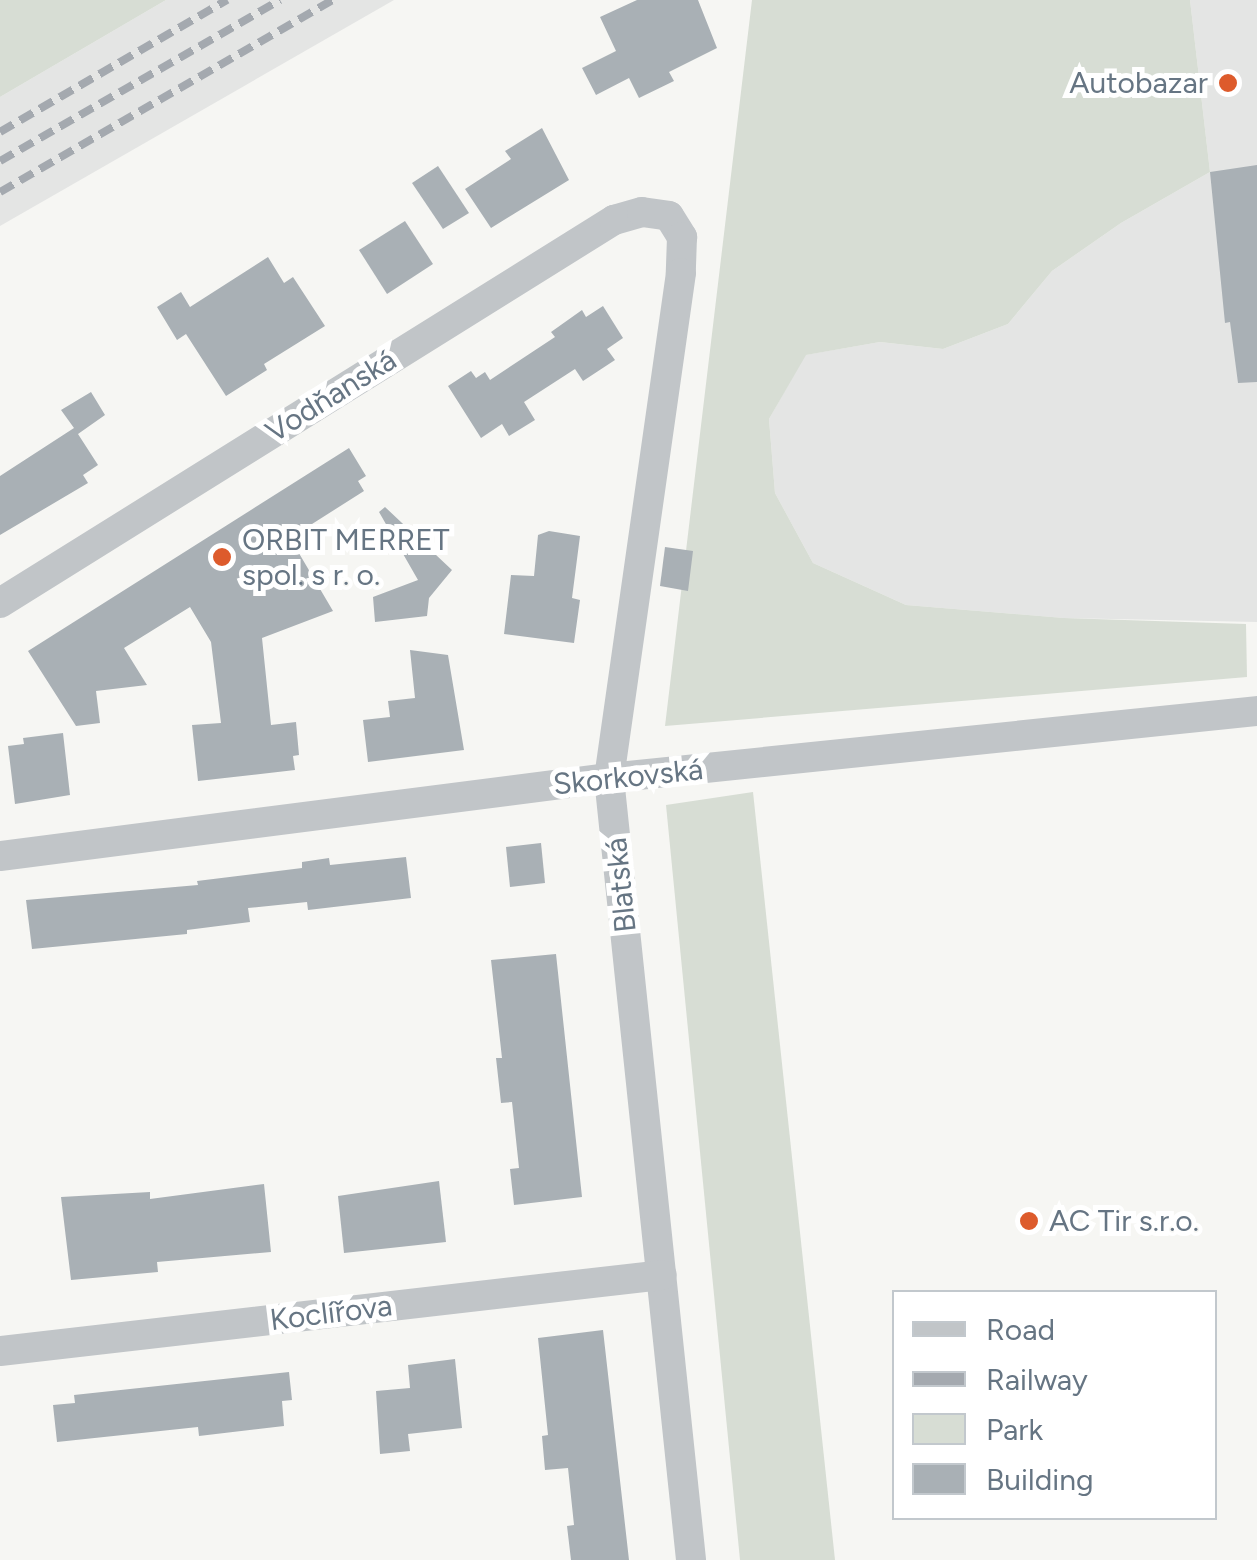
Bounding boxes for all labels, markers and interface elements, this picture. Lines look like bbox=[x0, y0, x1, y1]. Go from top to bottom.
place label: Autobazar bbox=[1069, 65, 1208, 101]
marker: Autobazar bbox=[1217, 72, 1239, 94]
street label: Vodňanská bbox=[259, 342, 403, 450]
place label: ORBIT MERRET spol. s r. o. bbox=[242, 522, 450, 592]
marker: ORBIT MERRET spol. s r. o. bbox=[211, 546, 233, 568]
street label: Skorkovská bbox=[551, 751, 705, 803]
street label: Blatská bbox=[598, 836, 644, 934]
place label: AC Tir s.r.o. bbox=[1049, 1203, 1199, 1239]
marker: AC Tir s.r.o. bbox=[1018, 1210, 1040, 1232]
street label: Koclířova bbox=[268, 1288, 394, 1338]
legend bbox=[892, 1290, 1217, 1520]
text: Road bbox=[986, 1311, 1055, 1348]
text: Railway bbox=[986, 1361, 1088, 1398]
text: Park bbox=[986, 1411, 1043, 1448]
text: Building bbox=[986, 1461, 1094, 1498]

